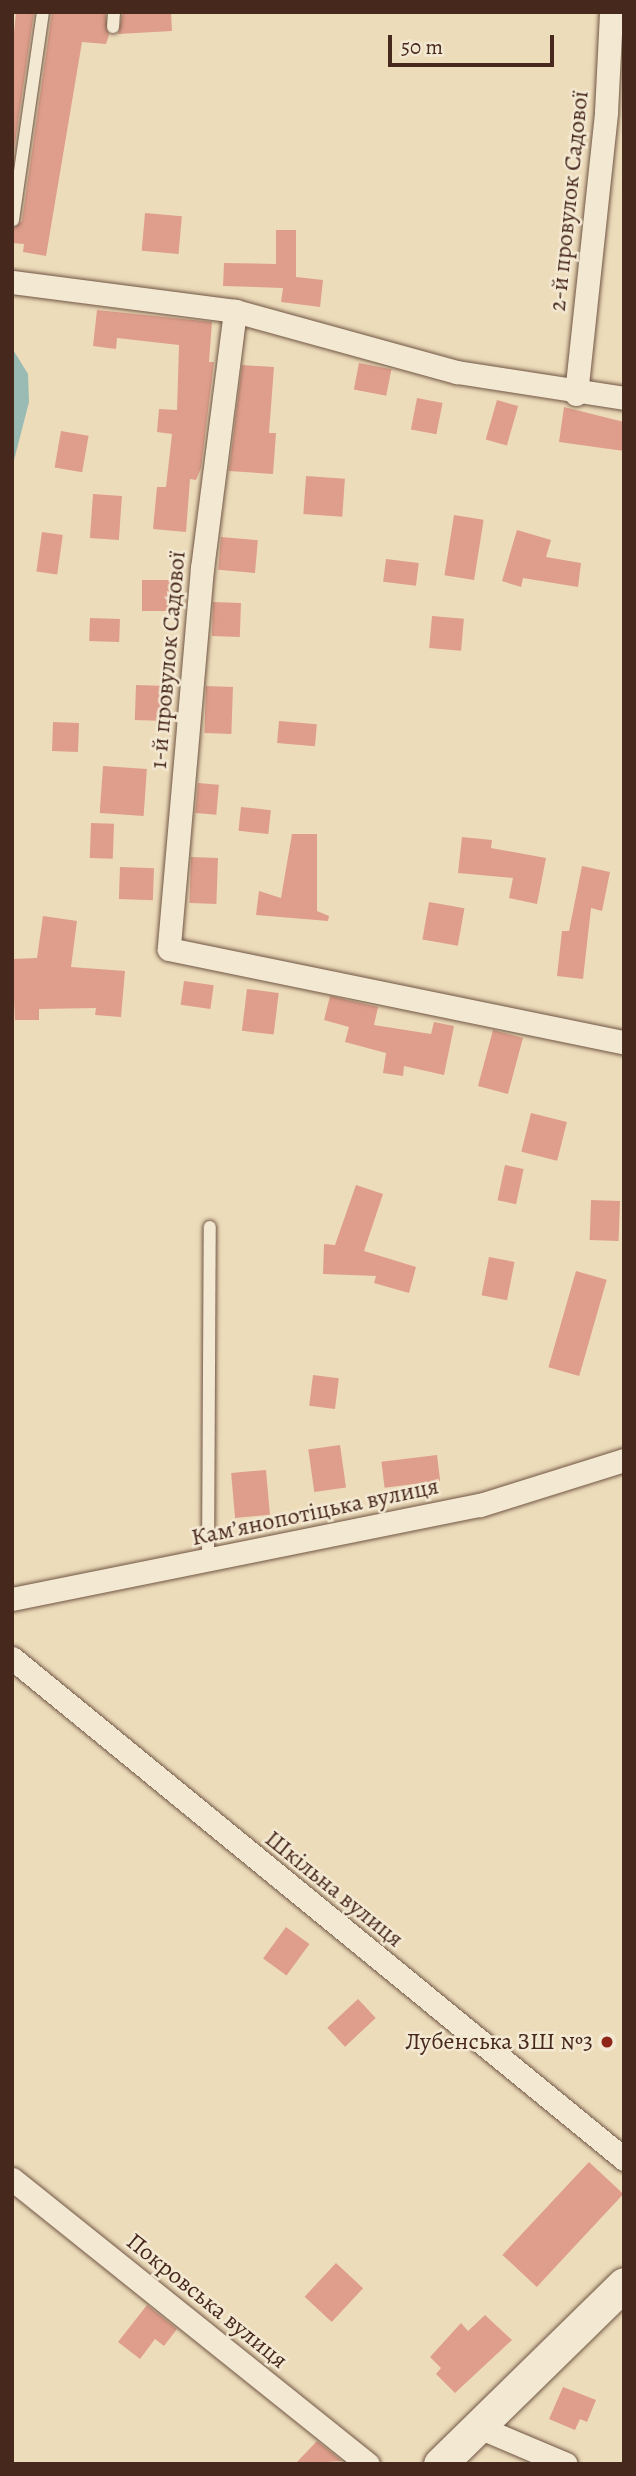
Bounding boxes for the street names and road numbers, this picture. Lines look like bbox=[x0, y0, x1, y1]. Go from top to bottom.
street label: 2-й провулок Садової bbox=[543, 89, 595, 313]
street label: 1-й провулок Садової bbox=[144, 550, 192, 770]
street label: Камʼянопотіцька вулиця bbox=[189, 1472, 441, 1552]
street label: Шкільна вулиця bbox=[259, 1824, 409, 1954]
street label: Покровська вулиця bbox=[121, 2227, 293, 2375]

